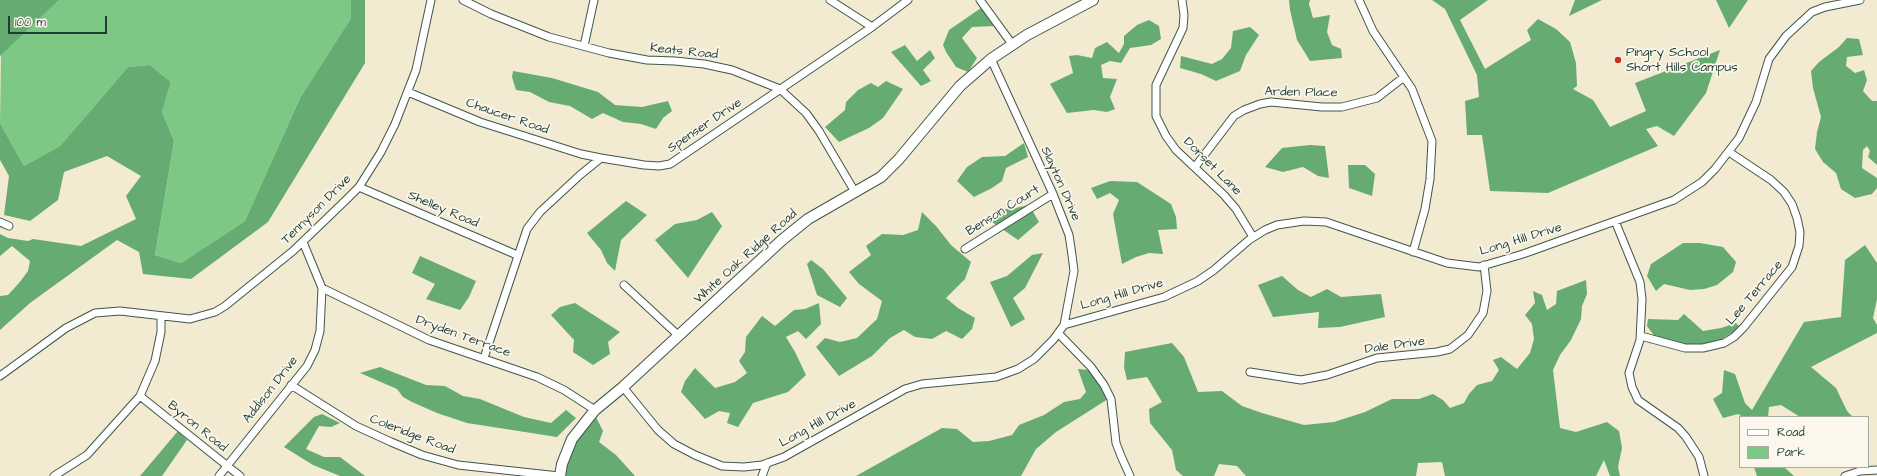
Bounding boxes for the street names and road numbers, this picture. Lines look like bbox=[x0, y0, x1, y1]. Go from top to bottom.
street label: Keats Road bbox=[649, 41, 719, 63]
street label: Arden Place bbox=[1264, 85, 1338, 101]
street label: Spenser Drive bbox=[665, 95, 745, 157]
street label: Chaucer Road bbox=[464, 96, 550, 138]
street label: Dorset Lane bbox=[1180, 135, 1244, 199]
street label: Slayton Drive bbox=[1037, 144, 1083, 224]
street label: Tennyson Drive bbox=[279, 172, 355, 248]
street label: Benson Court bbox=[963, 182, 1043, 240]
street label: Shelley Road bbox=[405, 188, 481, 232]
street label: White Oak Ridge Road bbox=[691, 207, 801, 307]
street label: Long Hill Drive bbox=[1478, 220, 1564, 260]
street label: Lee Terrace bbox=[1723, 257, 1787, 329]
street label: Long Hill Drive bbox=[1079, 276, 1165, 314]
street label: Dryden Terrace bbox=[414, 313, 512, 361]
street label: Dale Drive bbox=[1364, 334, 1426, 358]
street label: Addison Drive bbox=[240, 353, 302, 427]
street label: Long Hill Drive bbox=[777, 397, 859, 451]
street label: Byron Road bbox=[164, 398, 230, 456]
street label: Coleridge Road bbox=[367, 412, 457, 458]

